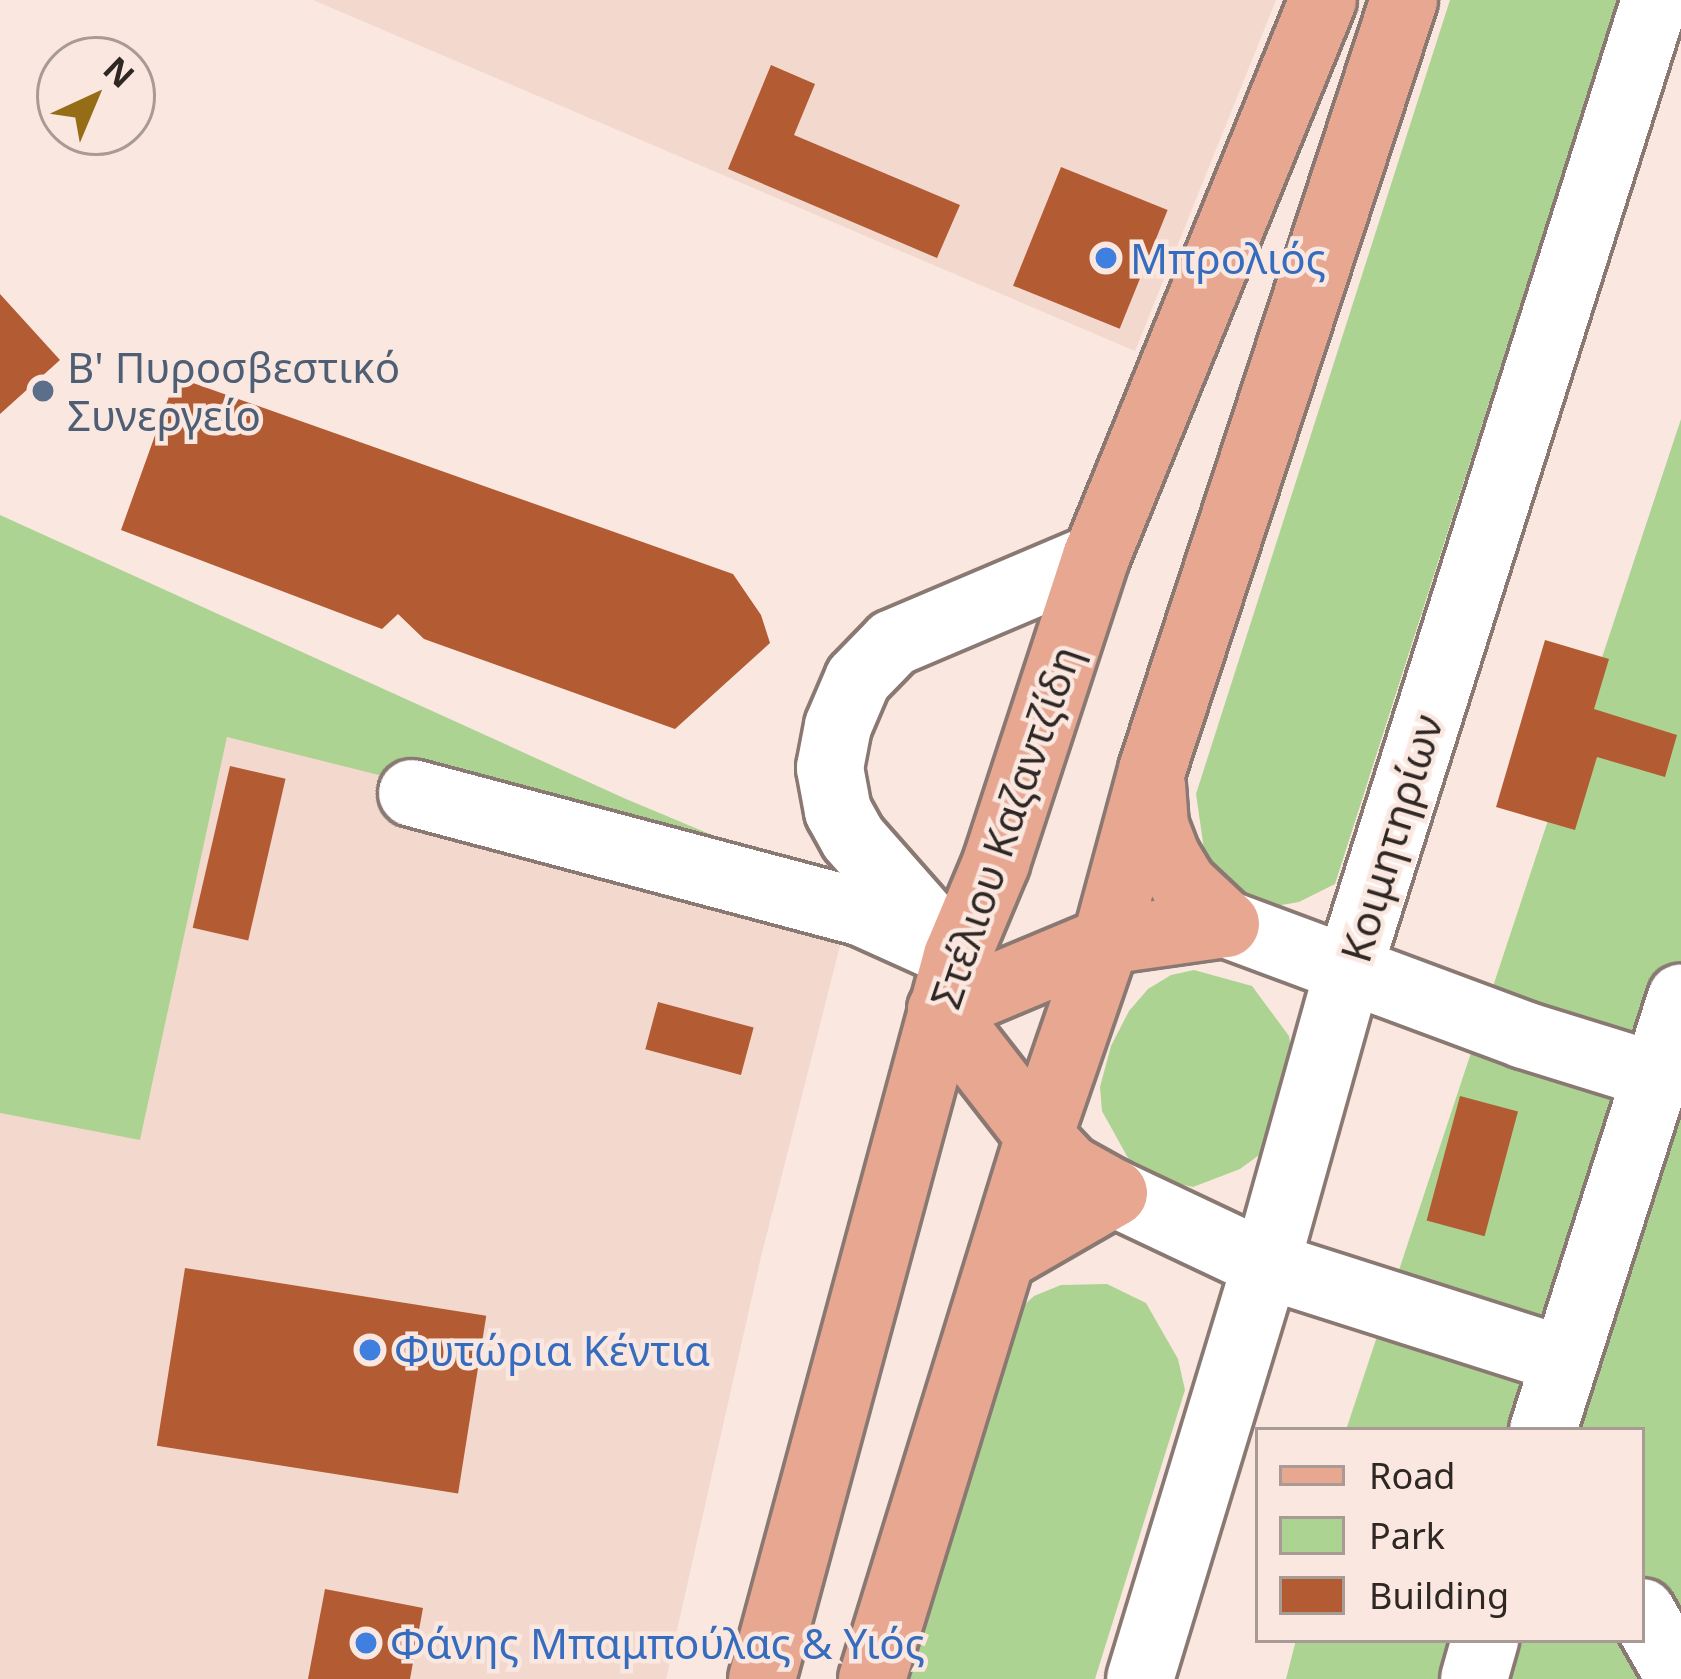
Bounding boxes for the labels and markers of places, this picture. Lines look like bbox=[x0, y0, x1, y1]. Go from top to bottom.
place label: Μπρολιός bbox=[1130, 233, 1326, 283]
marker: Μπρολιός bbox=[1093, 245, 1119, 271]
place label: Β' Πυροσβεστικό Συνεργείο bbox=[67, 342, 400, 440]
marker: Β' Πυροσβεστικό Συνεργείο bbox=[30, 378, 56, 404]
place label: Φυτώρια Κέντια bbox=[394, 1325, 710, 1375]
marker: Φυτώρια Κέντια bbox=[357, 1337, 383, 1363]
place label: Φάνης Μπαμπούλας & Υιός bbox=[390, 1618, 925, 1668]
marker: Φάνης Μπαμπούλας & Υιός bbox=[353, 1630, 379, 1656]

